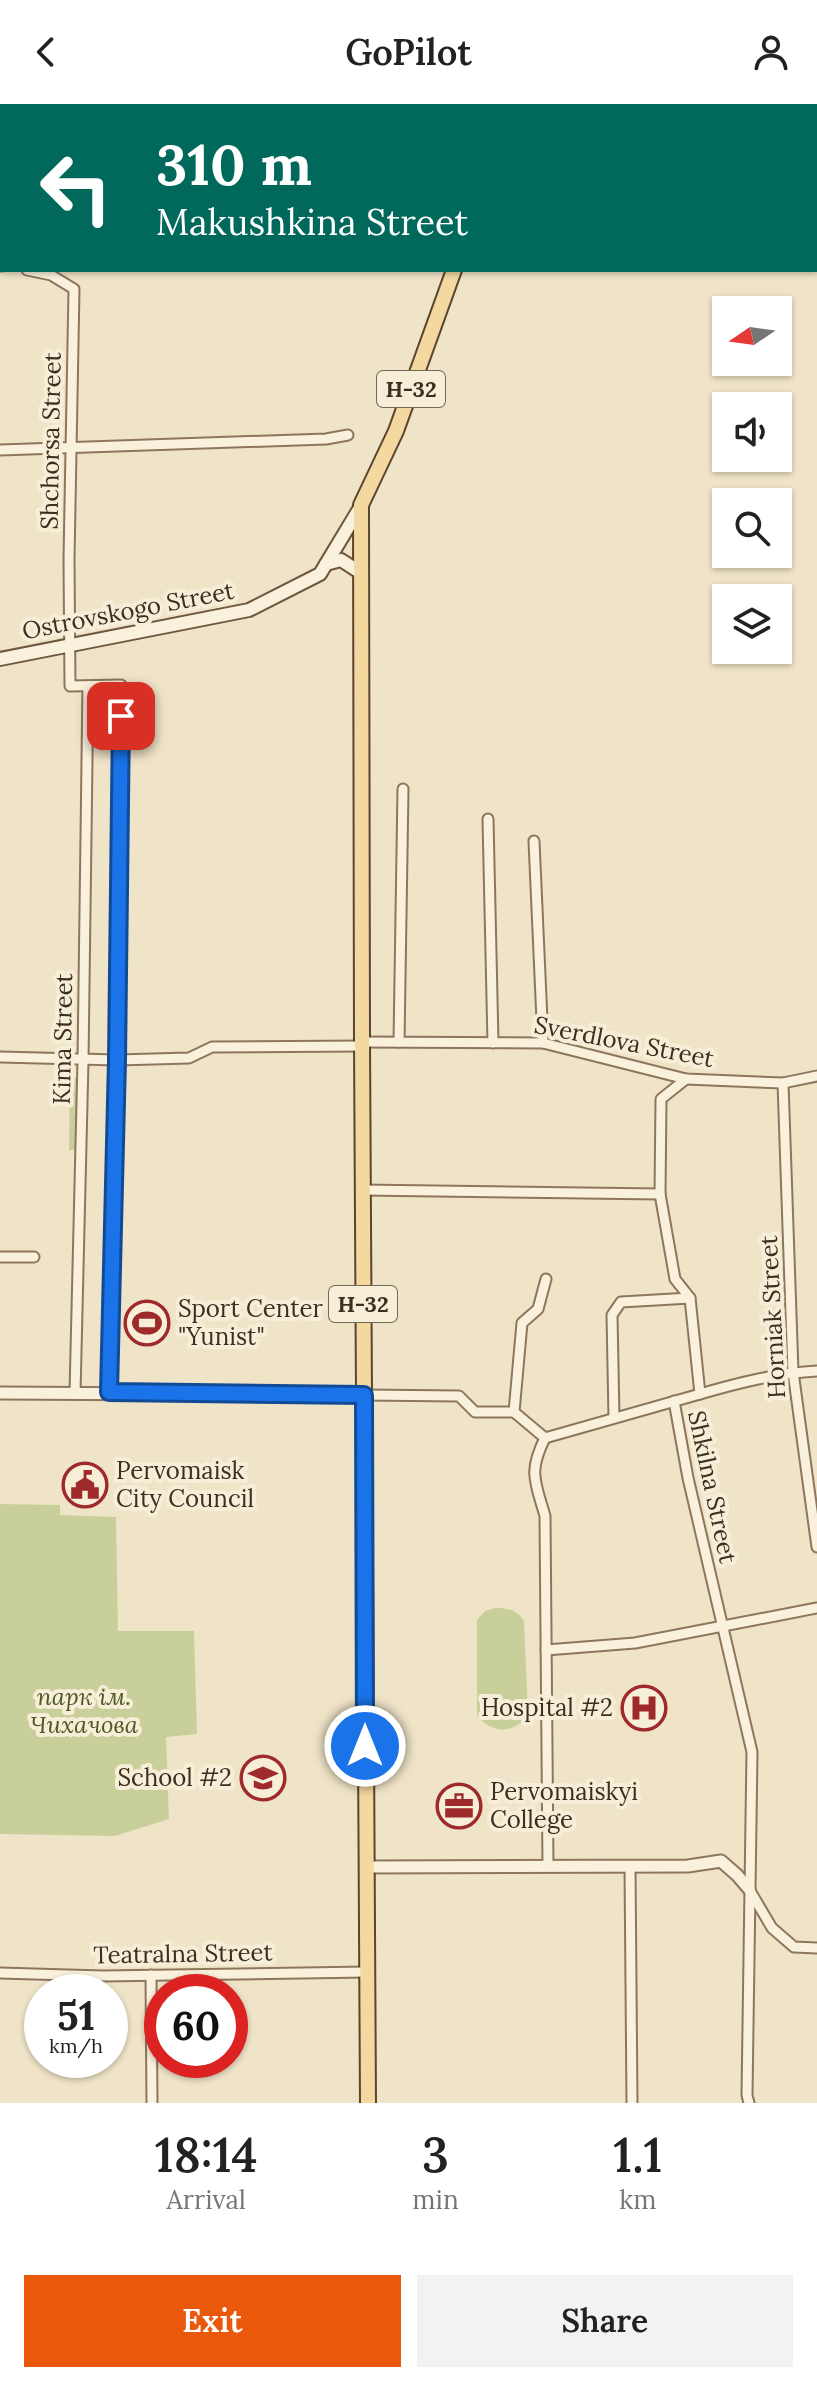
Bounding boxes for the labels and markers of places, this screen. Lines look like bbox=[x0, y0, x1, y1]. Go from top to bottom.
pin bbox=[87, 682, 155, 750]
place label: Sport Center "Yunist" bbox=[178, 1293, 323, 1352]
sports icon: Sport Center "Yunist" bbox=[123, 1299, 171, 1347]
place label: Pervomaisk City Council bbox=[116, 1455, 254, 1514]
public building icon: Pervomaisk City Council bbox=[61, 1461, 109, 1509]
hospital icon: Hospital #2 bbox=[620, 1684, 668, 1732]
place label: Hospital #2 bbox=[481, 1692, 613, 1723]
school or university icon: School #2 bbox=[239, 1754, 287, 1802]
place label: School #2 bbox=[118, 1762, 232, 1793]
place label: Pervomaiskyi College bbox=[490, 1776, 638, 1835]
office icon: Pervomaiskyi College bbox=[435, 1782, 483, 1830]

